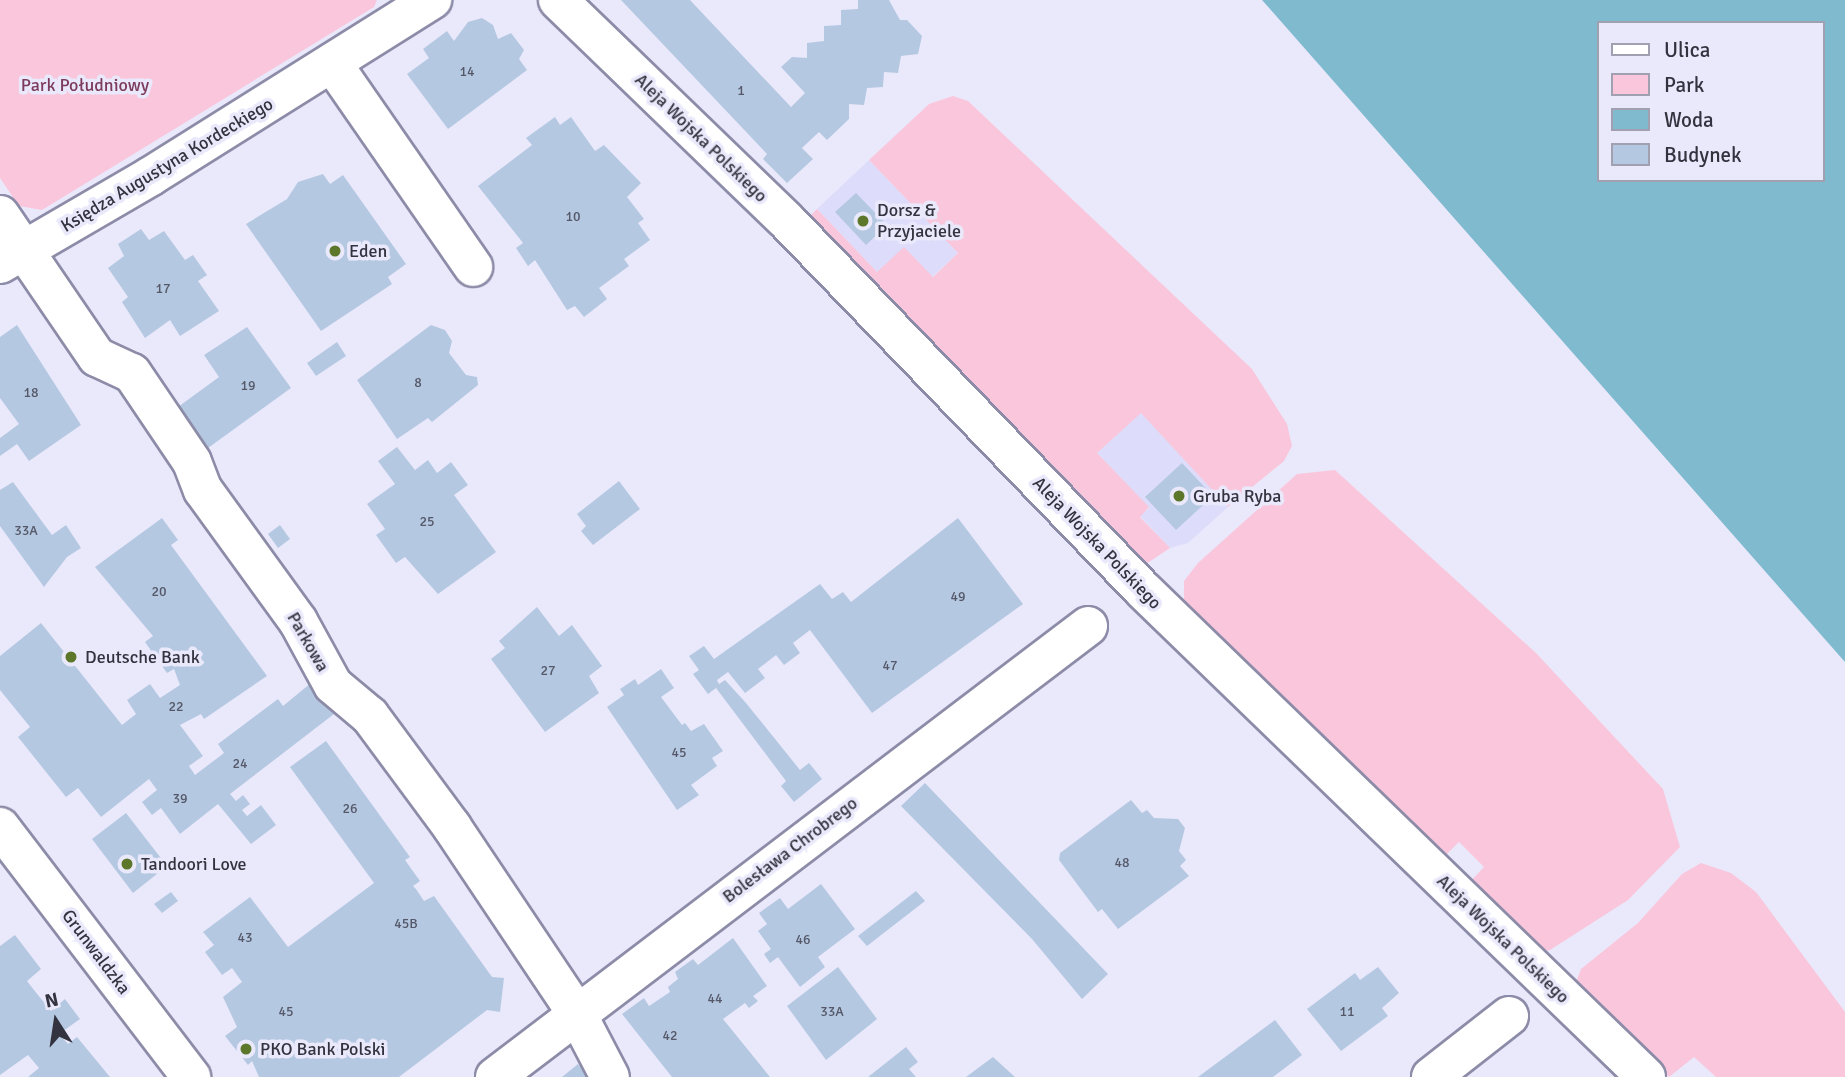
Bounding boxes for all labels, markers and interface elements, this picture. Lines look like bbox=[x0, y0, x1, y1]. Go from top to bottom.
legend bbox=[1596, 21, 1824, 182]
text: Ulica bbox=[1664, 37, 1710, 63]
house number: 14 bbox=[459, 64, 475, 80]
street label: Aleja Wojska Polskiego bbox=[630, 69, 772, 207]
text: Park bbox=[1664, 72, 1704, 98]
park label: Park Południowy bbox=[21, 74, 149, 96]
house number: 1 bbox=[737, 83, 745, 99]
street label: Księdza Augustyna Kordeckiego bbox=[57, 93, 277, 237]
text: Woda bbox=[1664, 107, 1714, 133]
text: Budynek bbox=[1664, 142, 1742, 168]
place label: Dorsz & Przyjaciele bbox=[877, 200, 961, 242]
house number: 10 bbox=[565, 209, 581, 225]
marker: Dorsz & Przyjaciele bbox=[855, 213, 871, 229]
place label: Eden bbox=[349, 240, 387, 262]
marker: Eden bbox=[327, 243, 343, 259]
house number: 17 bbox=[155, 281, 171, 297]
house number: 8 bbox=[414, 375, 422, 391]
house number: 19 bbox=[240, 378, 256, 394]
house number: 18 bbox=[23, 385, 39, 401]
street label: Aleja Wojska Polskiego bbox=[1028, 472, 1166, 614]
place label: Gruba Ryba bbox=[1193, 485, 1281, 507]
marker: Gruba Ryba bbox=[1171, 488, 1187, 504]
house number: 25 bbox=[419, 514, 435, 530]
house number: 33A bbox=[14, 523, 38, 539]
house number: 20 bbox=[151, 584, 167, 600]
house number: 49 bbox=[950, 589, 966, 605]
street label: Parkowa bbox=[282, 608, 334, 676]
place label: Deutsche Bank bbox=[85, 646, 200, 668]
marker: Deutsche Bank bbox=[63, 649, 79, 665]
house number: 47 bbox=[882, 658, 898, 674]
house number: 27 bbox=[540, 663, 556, 679]
house number: 22 bbox=[168, 699, 184, 715]
house number: 45 bbox=[671, 745, 687, 761]
house number: 24 bbox=[232, 756, 248, 772]
house number: 39 bbox=[172, 791, 188, 807]
street label: Bolesława Chrobrego bbox=[718, 792, 862, 908]
house number: 26 bbox=[342, 801, 358, 817]
place label: Tandoori Love bbox=[141, 853, 247, 875]
house number: 48 bbox=[1114, 855, 1130, 871]
marker: Tandoori Love bbox=[119, 856, 135, 872]
street label: Aleja Wojska Polskiego bbox=[1432, 870, 1574, 1008]
street label: Grunwaldzka bbox=[57, 905, 135, 999]
house number: 45B bbox=[394, 916, 418, 932]
house number: 43 bbox=[237, 930, 253, 946]
house number: 46 bbox=[795, 932, 811, 948]
north arrow bbox=[21, 986, 91, 1056]
text: N bbox=[43, 987, 61, 1014]
house number: 44 bbox=[707, 991, 723, 1007]
house number: 45 bbox=[278, 1004, 294, 1020]
house number: 33A bbox=[820, 1004, 844, 1020]
house number: 11 bbox=[1339, 1004, 1355, 1020]
house number: 42 bbox=[662, 1028, 678, 1044]
place label: PKO Bank Polski bbox=[260, 1038, 385, 1060]
marker: PKO Bank Polski bbox=[238, 1041, 254, 1057]

